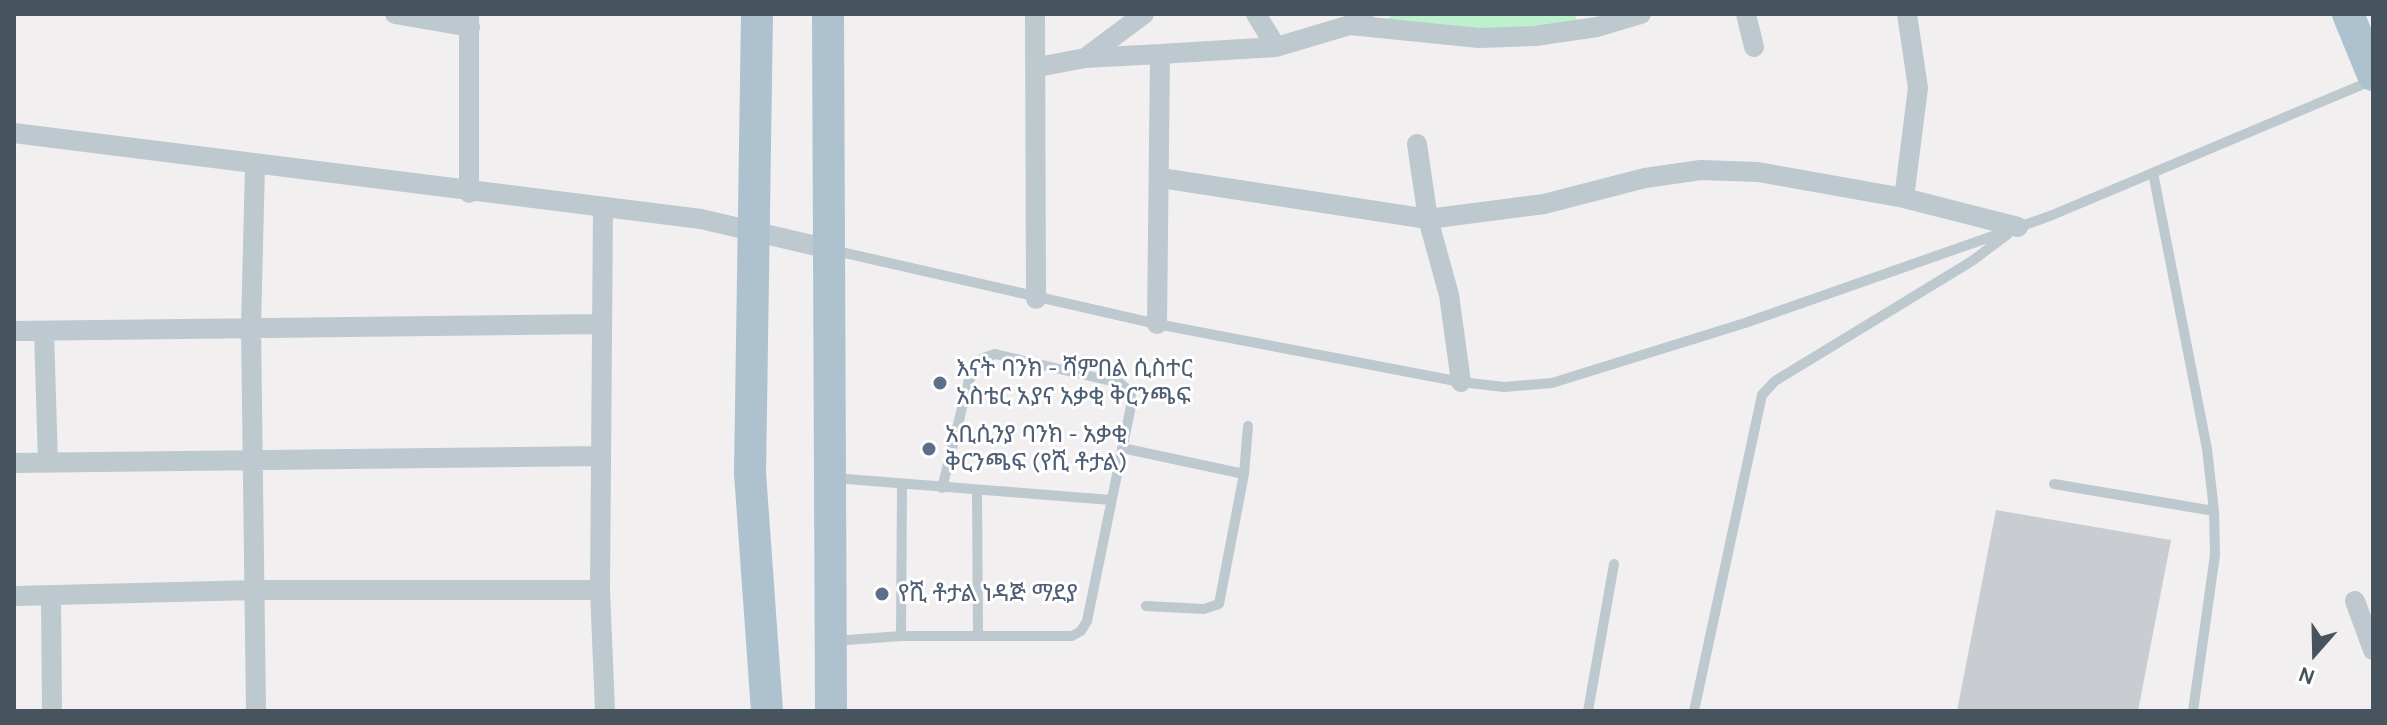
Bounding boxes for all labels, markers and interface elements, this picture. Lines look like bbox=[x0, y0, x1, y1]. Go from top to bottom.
place label: እናት ባንክ - ሻምበል ሲስተር አስቴር አያና አቃቂ ቅርንጫፍ bbox=[956, 355, 1193, 411]
marker: እናት ባንክ - ሻምበል ሲስተር አስቴር አያና አቃቂ ቅርንጫፍ bbox=[931, 374, 949, 392]
place label: አቢሲንያ ባንክ - አቃቂ ቅርንጫፍ (የሺ ቶታል) bbox=[945, 421, 1127, 477]
marker: አቢሲንያ ባንክ - አቃቂ ቅርንጫፍ (የሺ ቶታል) bbox=[920, 440, 938, 458]
place label: የሺ ቶታል ነዳጅ ማደያ bbox=[898, 580, 1078, 608]
marker: የሺ ቶታል ነዳጅ ማደያ bbox=[873, 585, 891, 603]
north arrow bbox=[2275, 613, 2355, 693]
text: N bbox=[2295, 661, 2319, 690]

